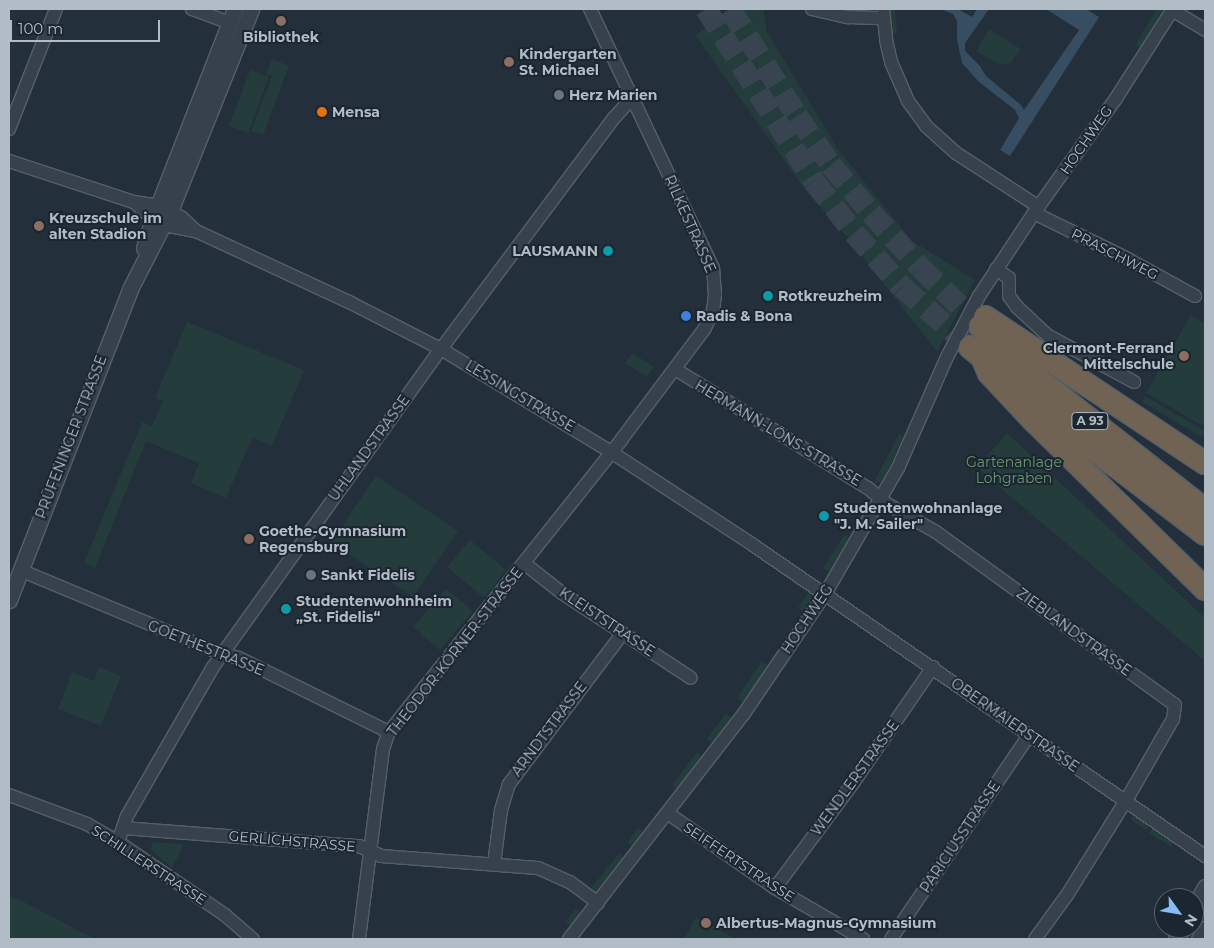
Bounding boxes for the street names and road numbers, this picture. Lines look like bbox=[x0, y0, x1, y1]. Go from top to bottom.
street label: HOCHWEG bbox=[1056, 103, 1116, 177]
street label: RILKESTRASSE bbox=[661, 173, 719, 275]
street label: PRASCHWEG bbox=[1069, 225, 1161, 283]
street label: PRÜFENINGER STRASSE bbox=[32, 353, 110, 521]
street label: LESSINGSTRASSE bbox=[462, 357, 578, 435]
street label: HERMANN-LÖNS-STRASSE bbox=[692, 377, 864, 489]
street label: UHLANDSTRASSE bbox=[325, 392, 413, 504]
road number: A 93 bbox=[1071, 412, 1109, 431]
street label: THEODOR-KÖRNER-STRASSE bbox=[384, 564, 526, 740]
street label: HOCHWEG bbox=[778, 581, 836, 657]
street label: KLEISTSTRASSE bbox=[556, 584, 658, 660]
street label: ZIEBLANDSTRASSE bbox=[1013, 585, 1135, 679]
street label: GOETHESTRASSE bbox=[145, 617, 267, 679]
street label: OBERMAIERSTRASSE bbox=[948, 674, 1082, 776]
street label: ARNDTSTRASSE bbox=[508, 678, 590, 780]
street label: WENDLERSTRASSE bbox=[807, 717, 903, 839]
street label: PARICIUSSTRASSE bbox=[916, 778, 1004, 896]
street label: SEIFFERTSTRASSE bbox=[680, 819, 798, 905]
street label: SCHILLERSTRASSE bbox=[88, 822, 210, 908]
street label: GERLICHSTRASSE bbox=[228, 827, 356, 855]

